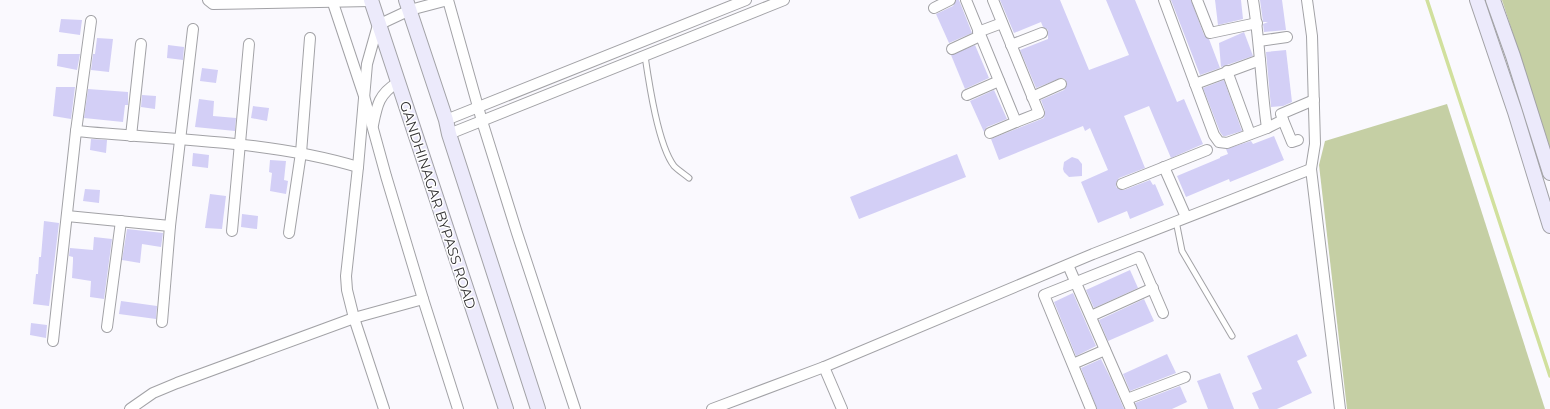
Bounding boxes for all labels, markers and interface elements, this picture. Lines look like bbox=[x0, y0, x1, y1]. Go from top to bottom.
street label: GANDHINAGAR BYPASS ROAD bbox=[396, 99, 480, 311]

